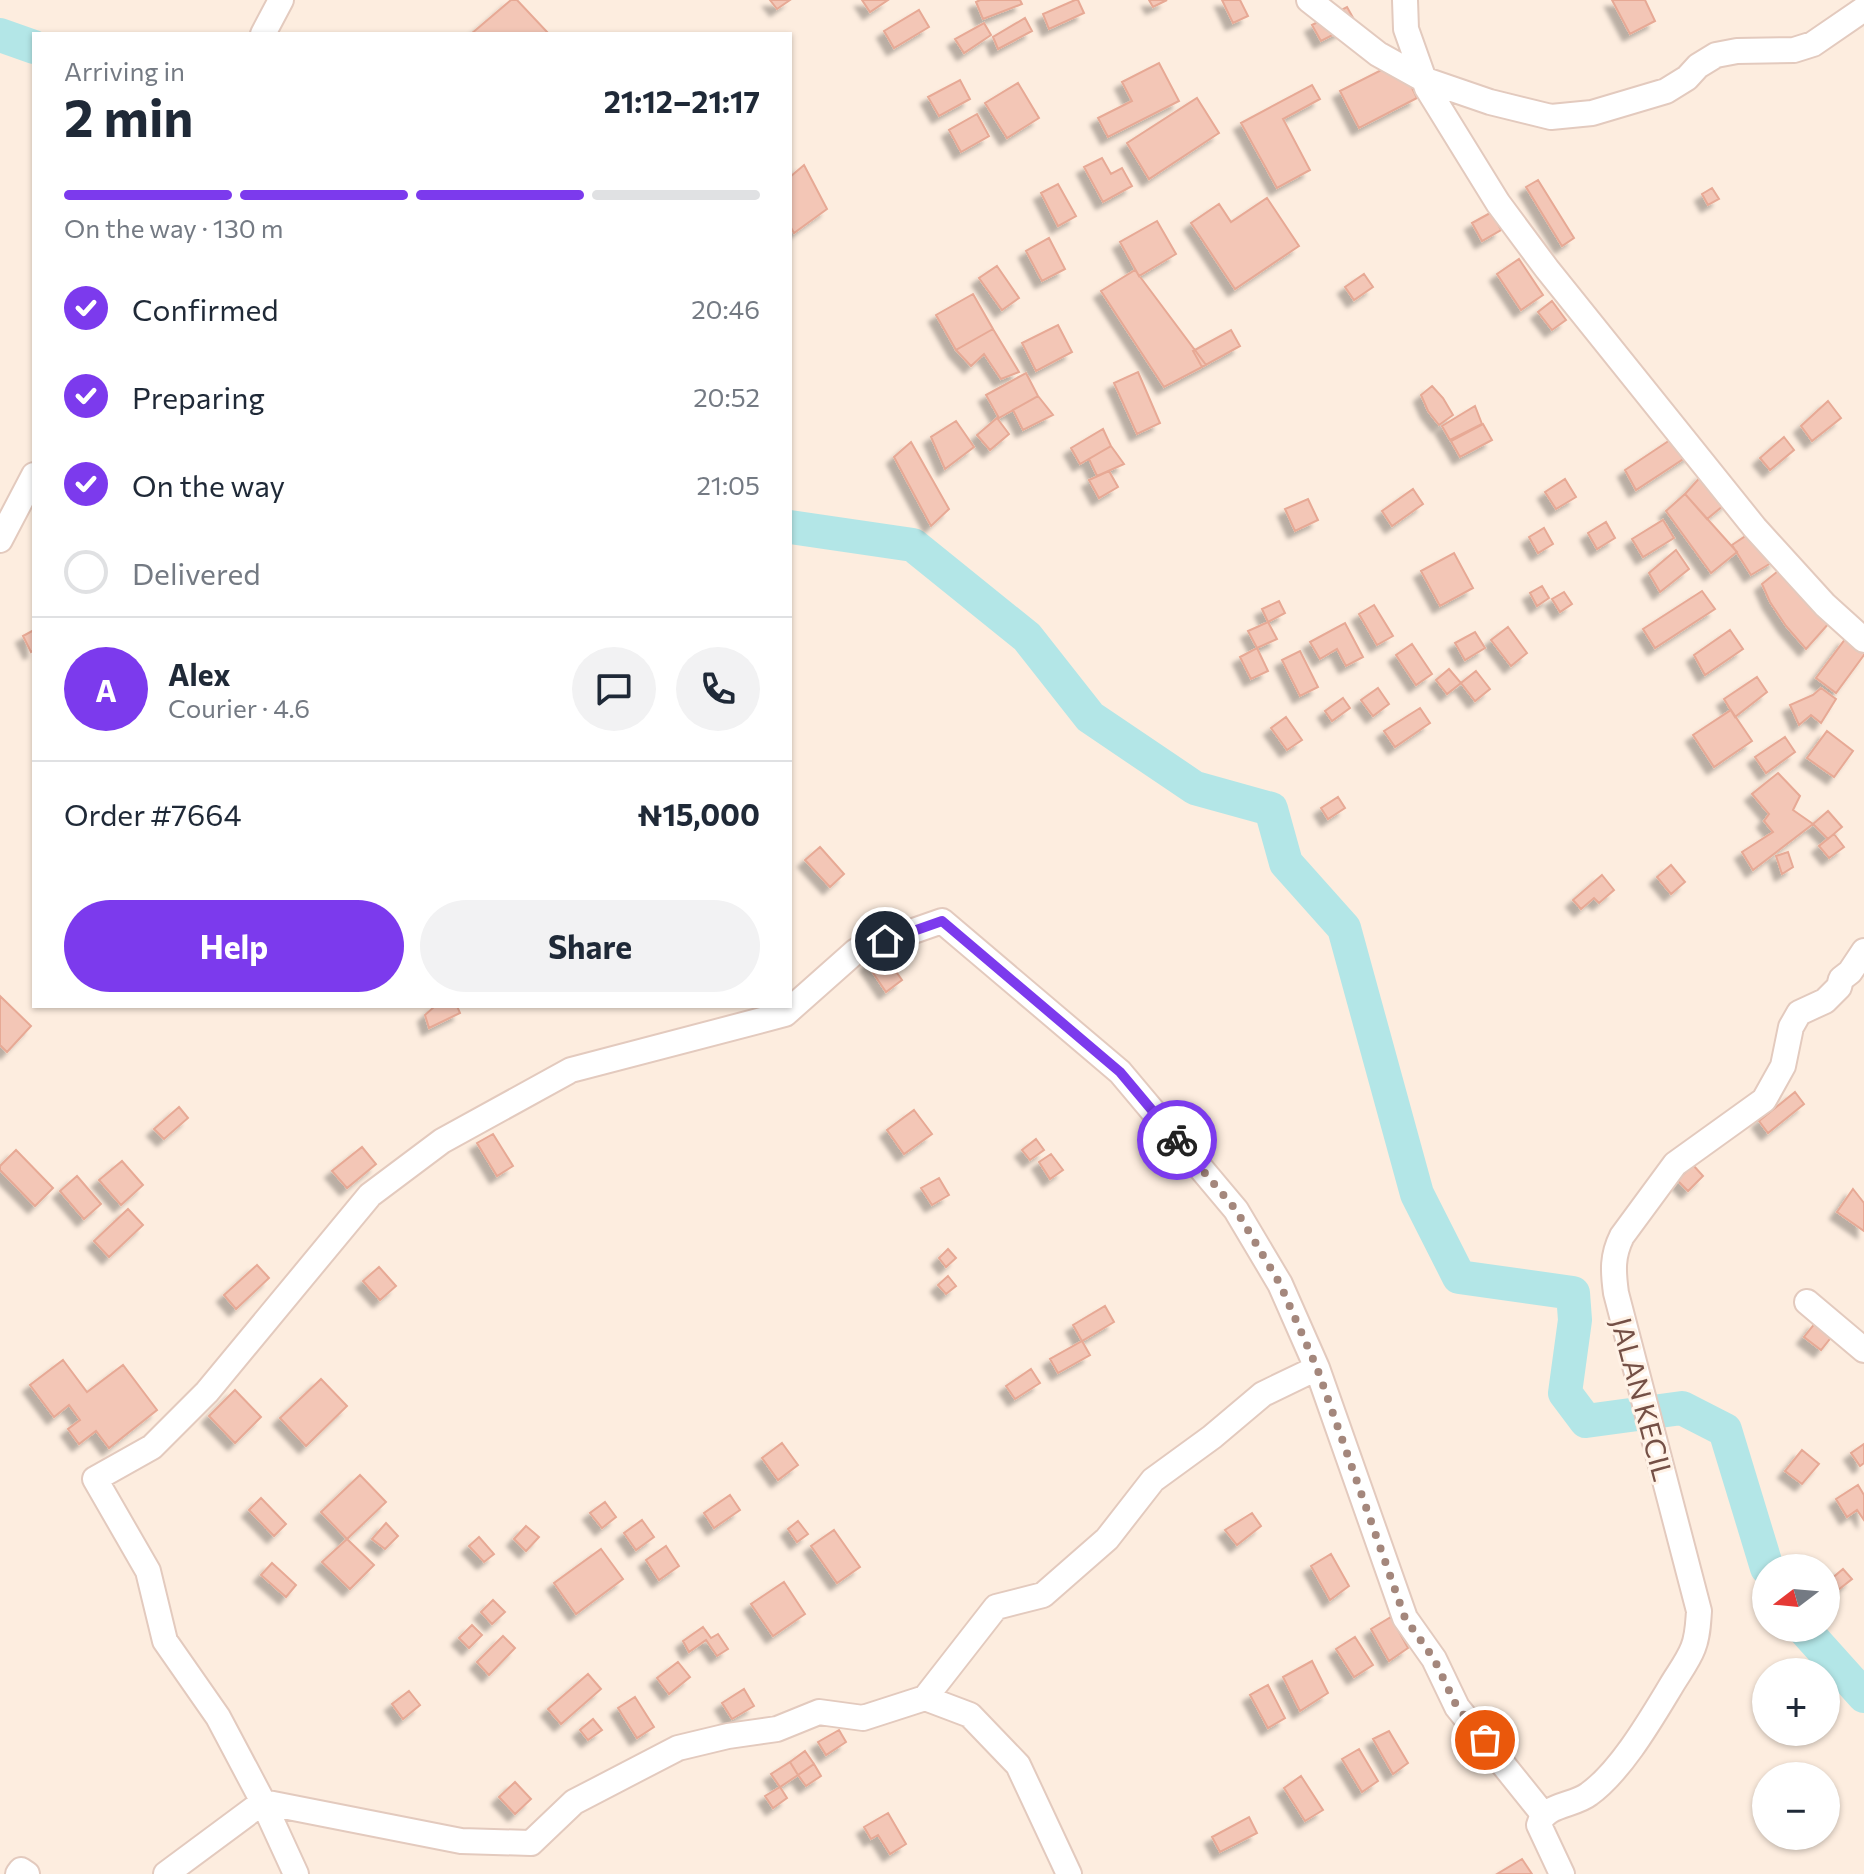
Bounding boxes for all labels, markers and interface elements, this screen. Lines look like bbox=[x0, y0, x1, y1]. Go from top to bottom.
text: Arriving in bbox=[64, 55, 185, 86]
text: 21:12–21:17 bbox=[604, 82, 760, 119]
text: 2 min bbox=[64, 84, 193, 148]
text: On the way · 130 m bbox=[64, 212, 283, 243]
icon: check bbox=[64, 286, 108, 330]
text: Confirmed bbox=[132, 290, 279, 327]
text: 20:46 bbox=[691, 293, 760, 324]
icon: check bbox=[64, 374, 108, 418]
text: Preparing bbox=[132, 378, 265, 415]
text: 20:52 bbox=[693, 381, 760, 412]
icon: check bbox=[64, 462, 108, 506]
text: On the way bbox=[132, 466, 285, 503]
text: 21:05 bbox=[696, 469, 760, 500]
text: Delivered bbox=[132, 554, 261, 591]
button: chat bbox=[572, 647, 656, 731]
button: phone bbox=[676, 647, 760, 731]
text: Alex bbox=[168, 655, 231, 692]
text: A bbox=[95, 671, 117, 708]
text: Courier · 4.6 bbox=[168, 692, 310, 723]
text: Order #7664 bbox=[64, 795, 242, 832]
text: ₦15,000 bbox=[638, 795, 760, 832]
button: Help bbox=[64, 900, 404, 992]
button: Share bbox=[420, 900, 760, 992]
pin bbox=[851, 907, 919, 975]
icon: home bbox=[863, 919, 907, 963]
courier bbox=[1137, 1100, 1217, 1180]
icon: bike bbox=[1155, 1118, 1199, 1162]
street label: JALAN KECIL bbox=[1605, 1314, 1681, 1484]
north arrow bbox=[1752, 1554, 1840, 1642]
map controls bbox=[1752, 1554, 1840, 1850]
button: + bbox=[1752, 1658, 1840, 1746]
pin bbox=[1451, 1706, 1519, 1774]
icon: bag bbox=[1463, 1718, 1507, 1762]
button: − bbox=[1752, 1762, 1840, 1850]

